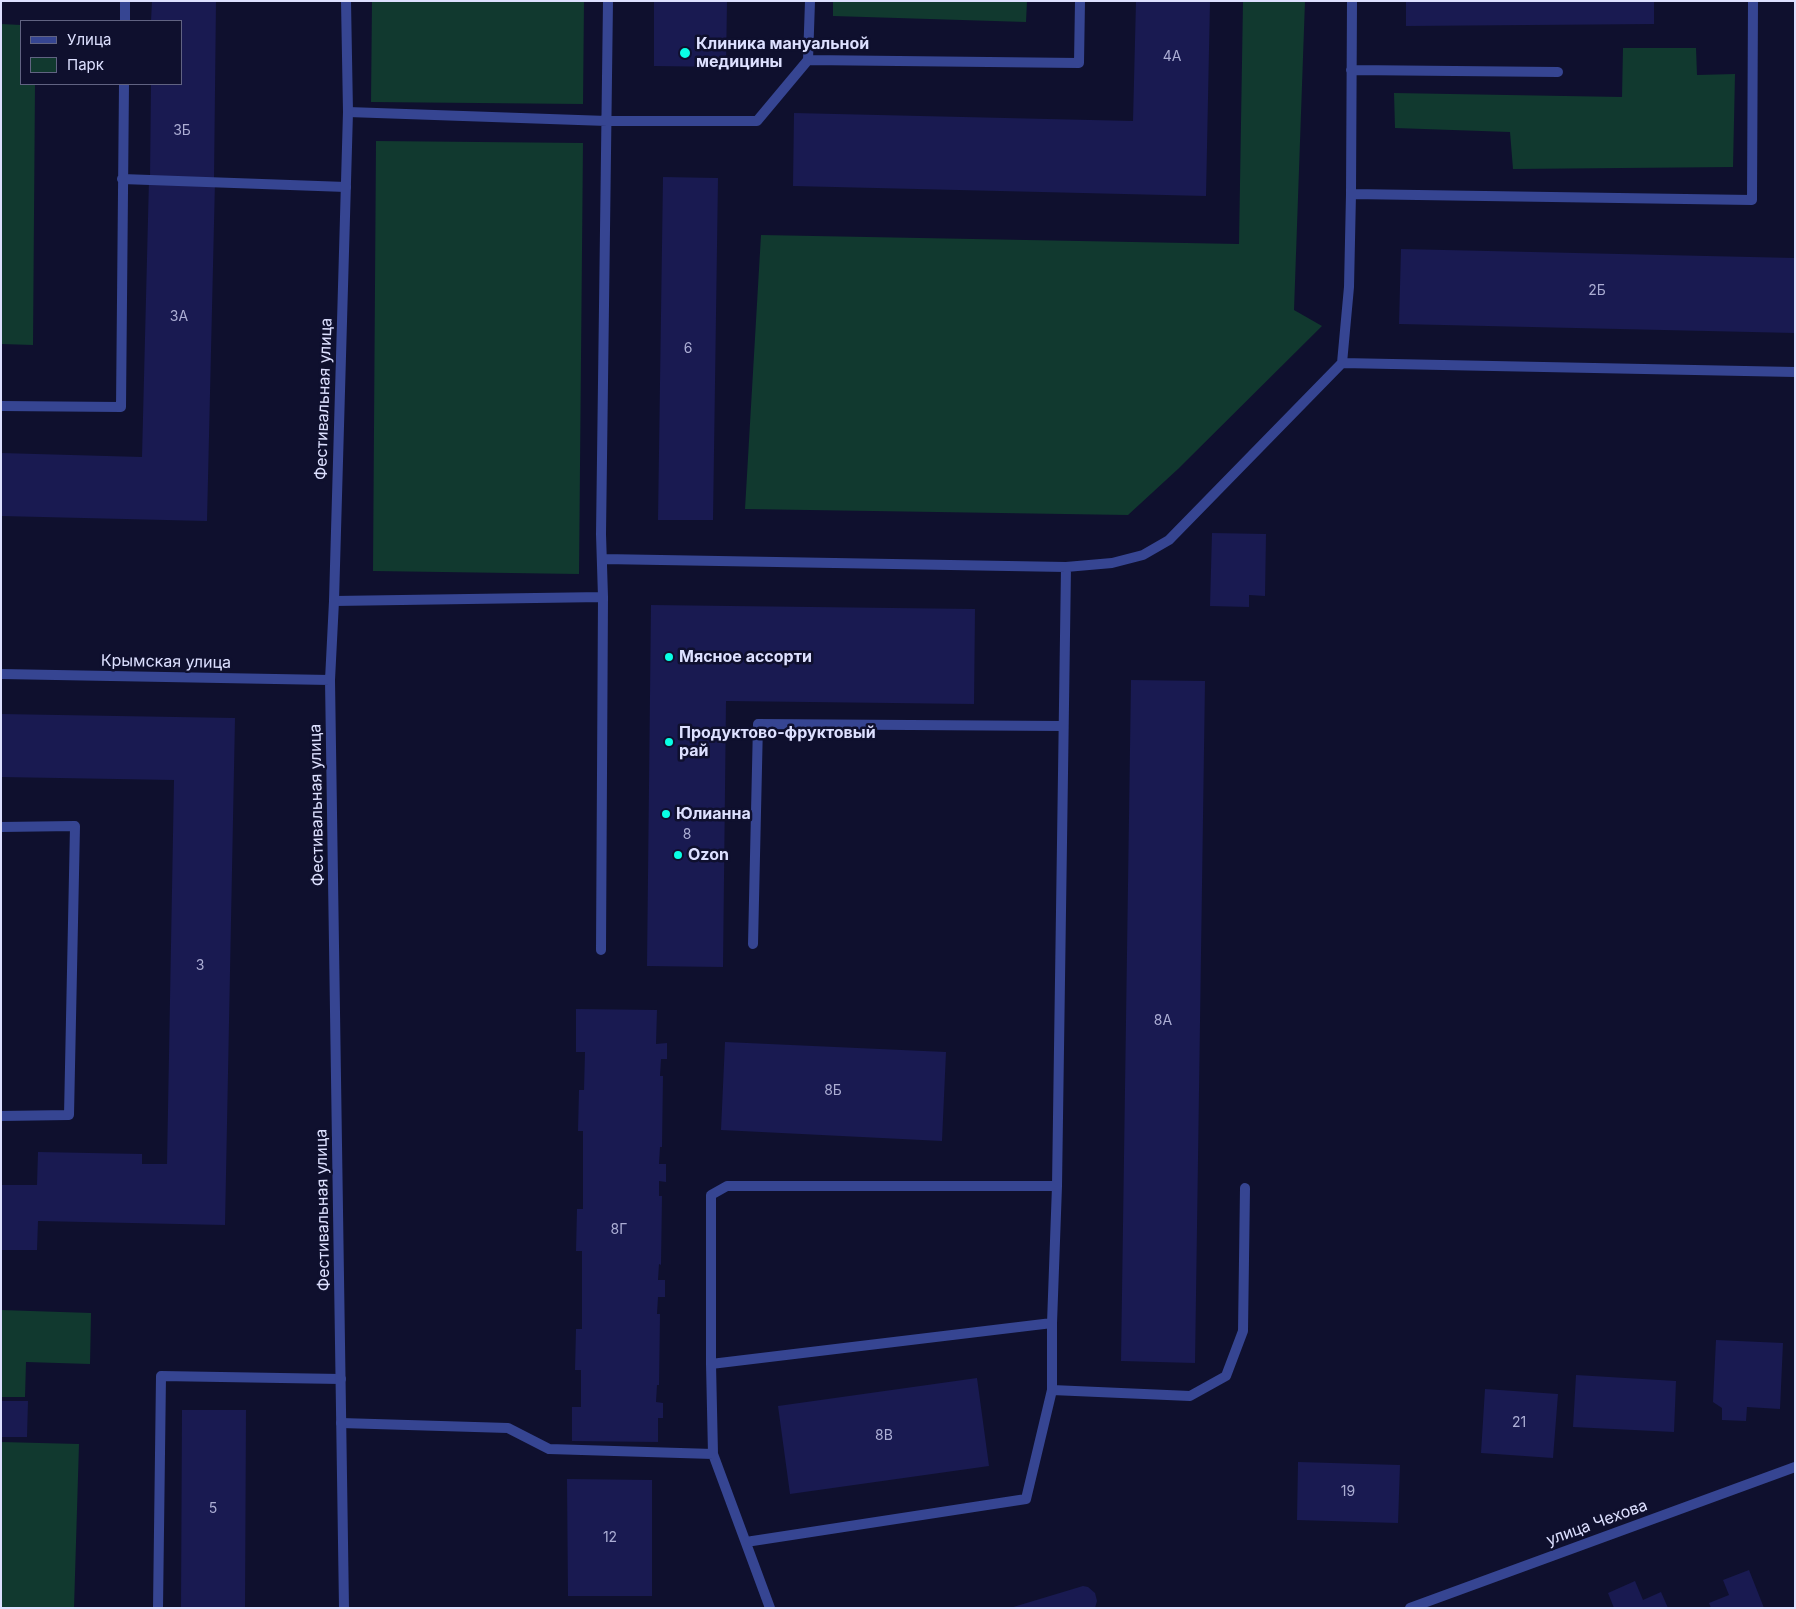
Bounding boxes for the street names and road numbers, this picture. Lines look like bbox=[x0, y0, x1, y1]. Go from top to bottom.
street label: Фестивальная улица bbox=[312, 318, 336, 480]
street label: Крымская улица bbox=[101, 651, 231, 673]
street label: Фестивальная улица bbox=[306, 724, 328, 886]
street label: Фестивальная улица bbox=[312, 1129, 334, 1291]
street label: улица Чехова bbox=[1544, 1496, 1650, 1550]

